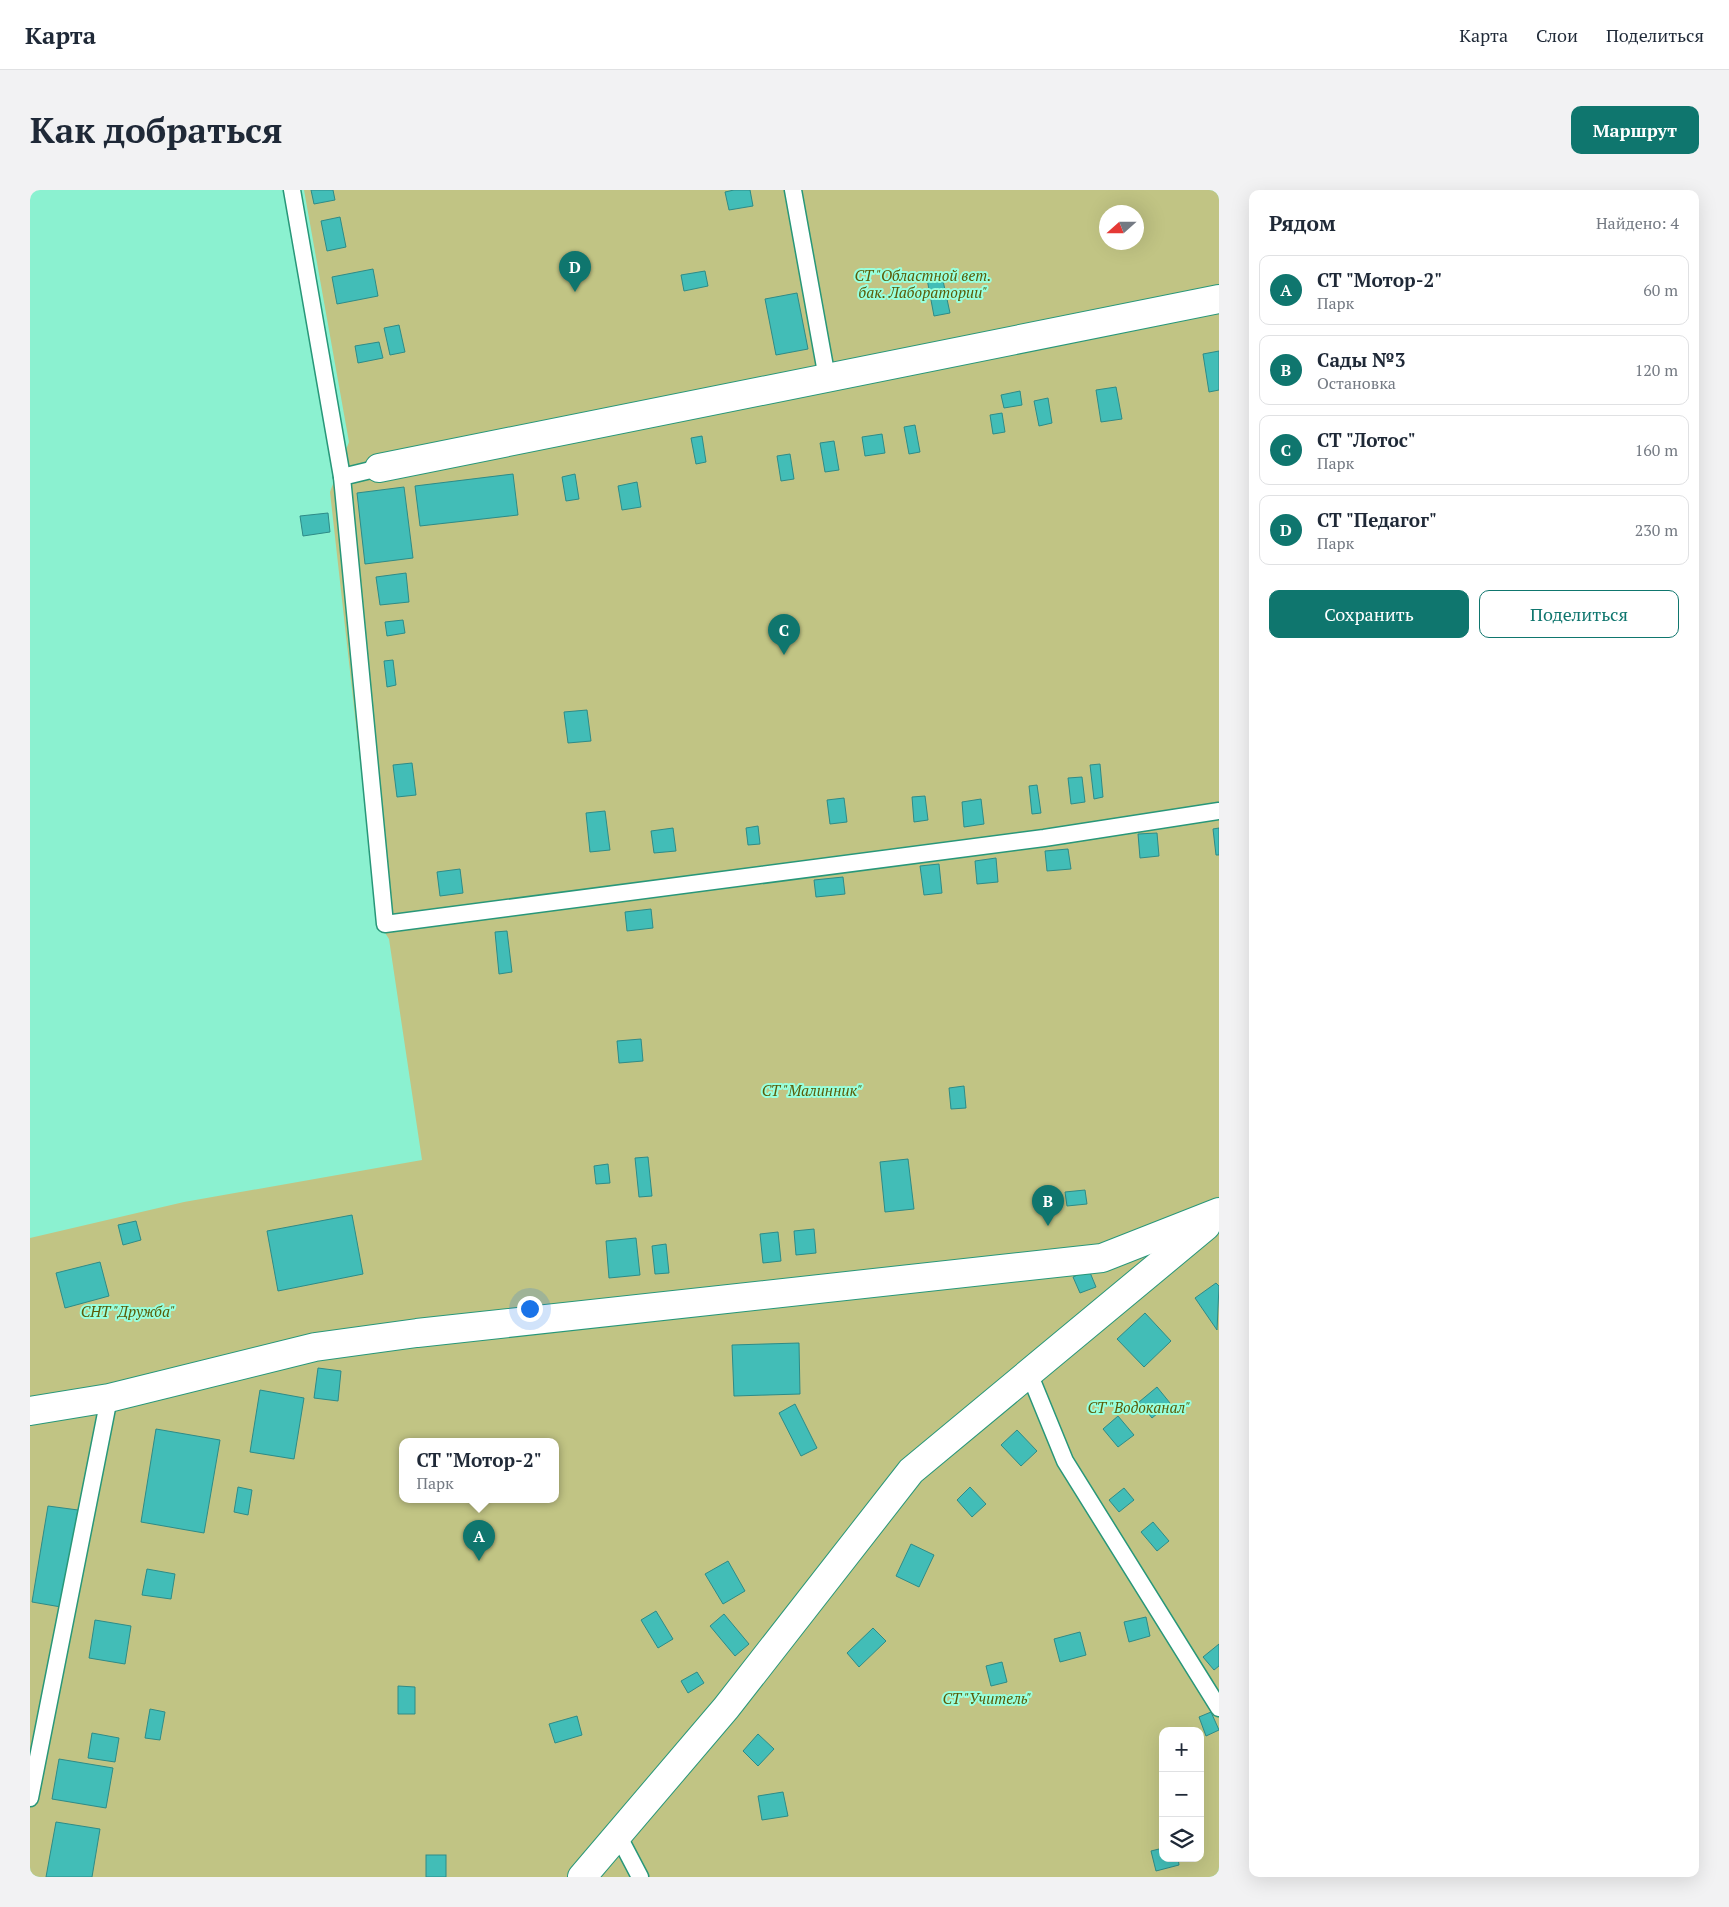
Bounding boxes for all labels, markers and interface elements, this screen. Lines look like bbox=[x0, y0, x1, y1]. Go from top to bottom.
text: Карта bbox=[25, 19, 96, 51]
text: Карта bbox=[1459, 23, 1508, 47]
text: Слои bbox=[1536, 23, 1578, 47]
text: Поделиться bbox=[1606, 23, 1704, 47]
button: Маршрут bbox=[1571, 106, 1699, 154]
text: Как добраться bbox=[30, 107, 283, 153]
north arrow bbox=[1099, 205, 1144, 250]
text: Рядом bbox=[1269, 209, 1336, 237]
text: Найдено: 4 bbox=[1596, 212, 1679, 234]
pin: D bbox=[559, 251, 591, 292]
park label: СТ "Областной вет. бак. Лаборатории" bbox=[855, 265, 991, 302]
text: СТ "Мотор-2" bbox=[1317, 267, 1442, 292]
text: A bbox=[1280, 279, 1292, 301]
text: 60 m bbox=[1643, 279, 1678, 301]
text: Парк bbox=[1317, 292, 1354, 314]
text: Сады №3 bbox=[1317, 347, 1405, 372]
text: B bbox=[1281, 359, 1291, 381]
text: 120 m bbox=[1635, 359, 1678, 381]
text: Остановка bbox=[1317, 372, 1396, 394]
text: СТ "Лотос" bbox=[1317, 427, 1416, 452]
text: C bbox=[1281, 439, 1291, 461]
text: 160 m bbox=[1635, 439, 1678, 461]
text: Парк bbox=[1317, 452, 1354, 474]
text: СТ "Педагог" bbox=[1317, 507, 1437, 532]
text: D bbox=[1280, 519, 1292, 541]
text: 230 m bbox=[1635, 519, 1678, 541]
text: Парк bbox=[1317, 532, 1354, 554]
button: Сохранить bbox=[1269, 590, 1469, 638]
button: Поделиться bbox=[1479, 590, 1679, 638]
pin: C bbox=[768, 614, 800, 655]
park label: СТ "Малинник" bbox=[762, 1080, 862, 1100]
pin: B bbox=[1032, 1185, 1064, 1226]
your location bbox=[517, 1296, 543, 1322]
park label: СНТ "Дружба" bbox=[81, 1301, 175, 1321]
park label: СТ "Водоканал" bbox=[1088, 1397, 1190, 1417]
popup bbox=[399, 1438, 559, 1503]
text: СТ "Мотор-2" bbox=[416, 1447, 542, 1472]
text: Парк bbox=[416, 1472, 454, 1494]
pin: A bbox=[463, 1520, 495, 1561]
park label: СТ "Учитель" bbox=[943, 1688, 1031, 1708]
map controls bbox=[1159, 1727, 1204, 1862]
button: + bbox=[1159, 1727, 1204, 1772]
button: − bbox=[1159, 1772, 1204, 1817]
button: layers bbox=[1159, 1817, 1204, 1862]

